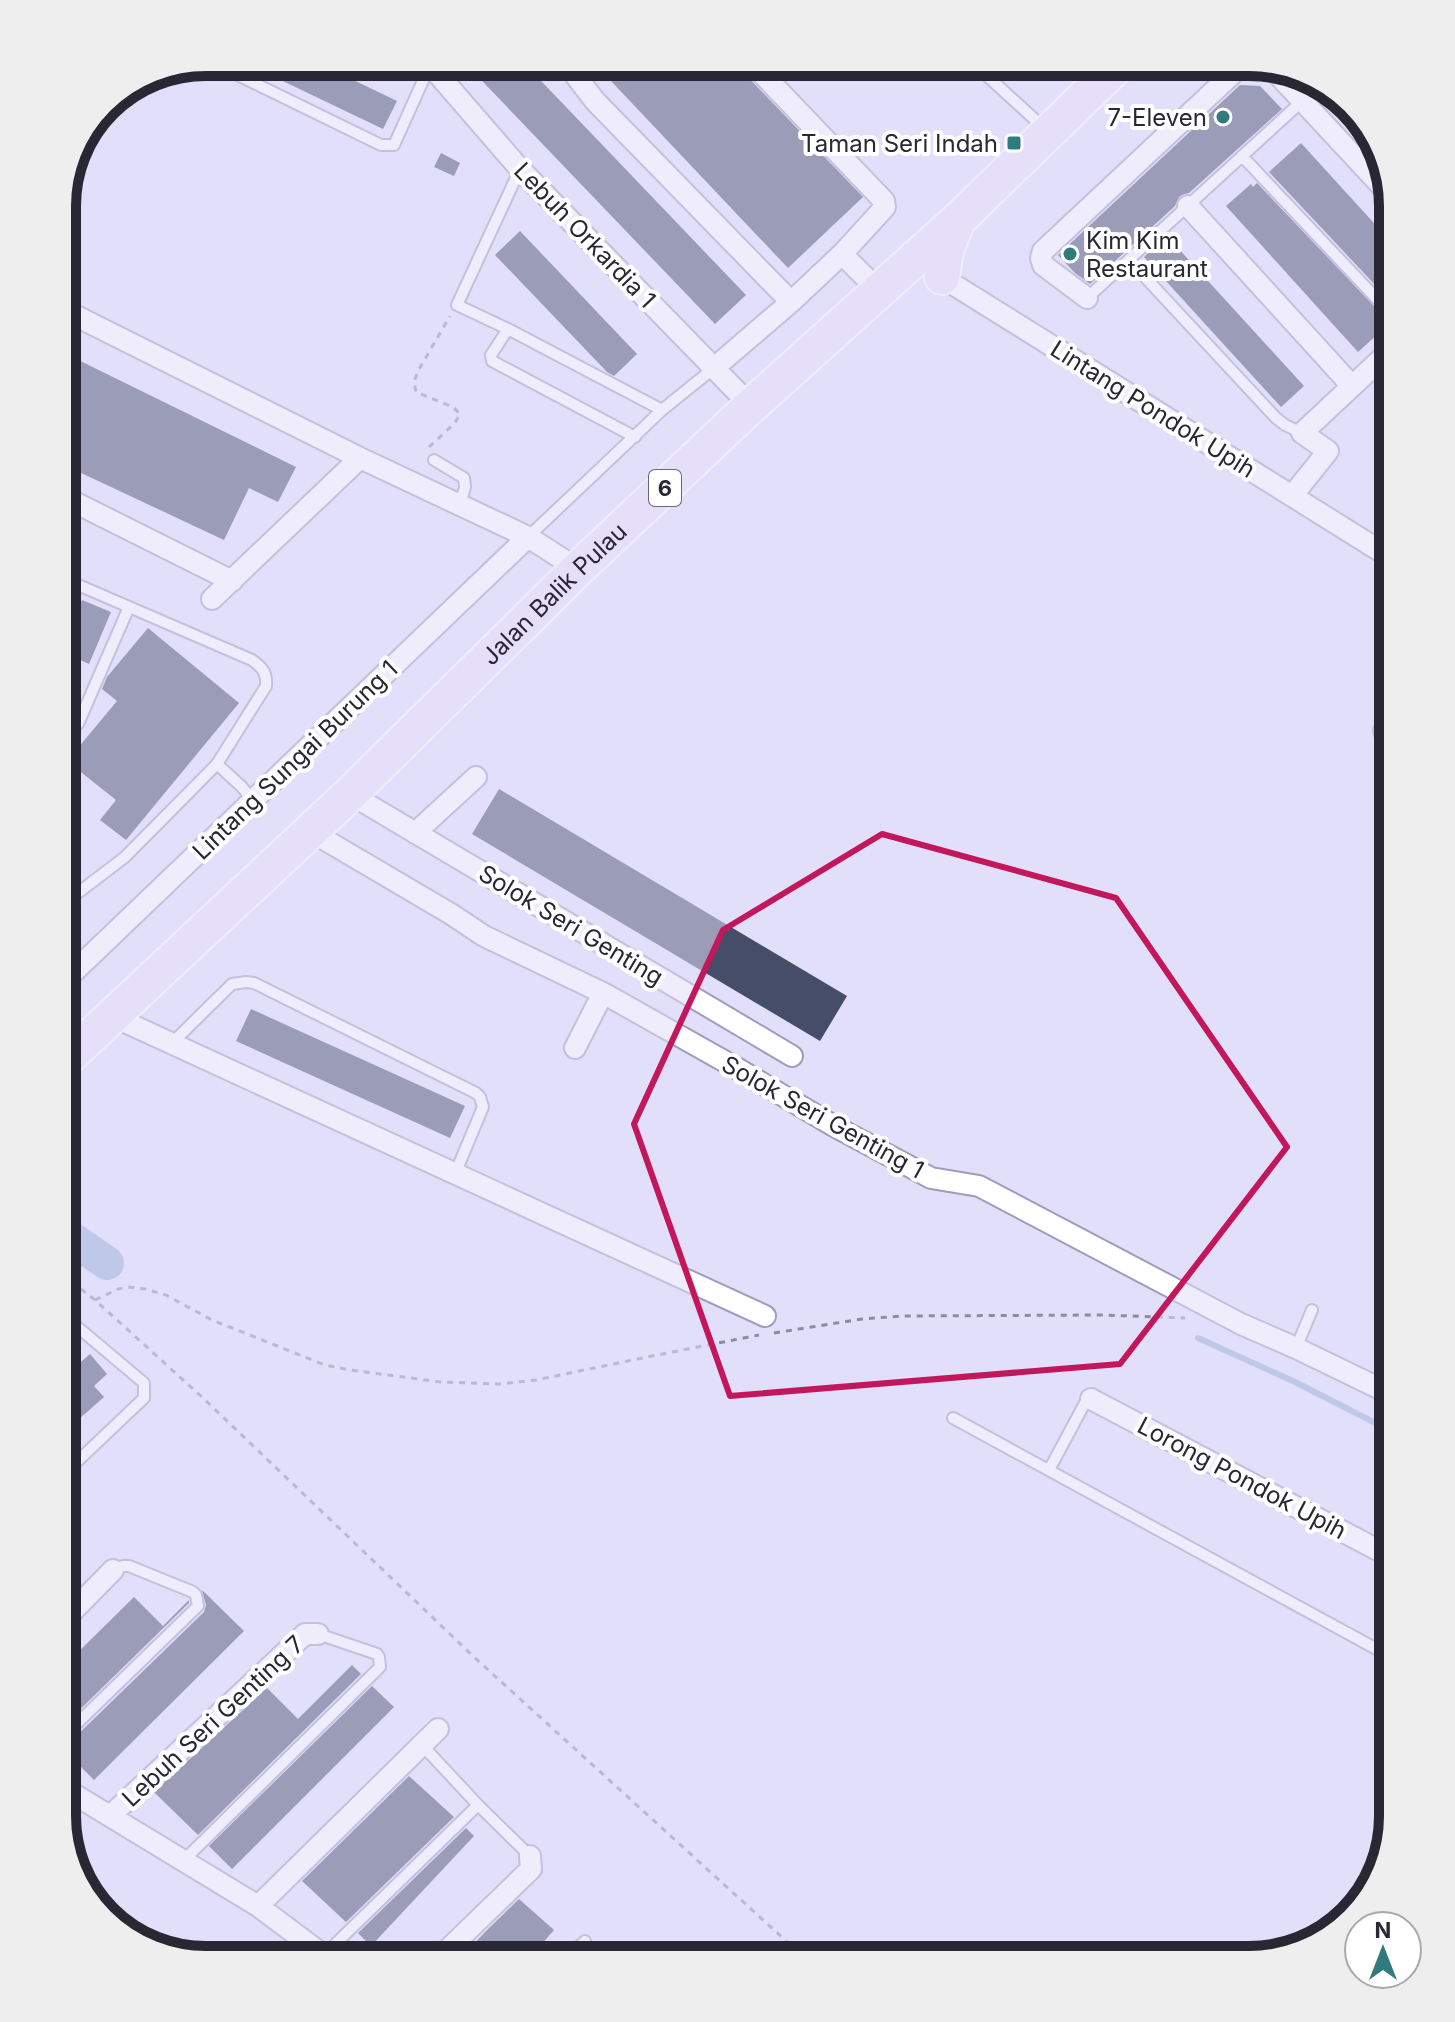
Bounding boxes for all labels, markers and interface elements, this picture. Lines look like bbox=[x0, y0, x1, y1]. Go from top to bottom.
place label: 7-Eleven bbox=[1107, 103, 1207, 132]
marker: 7-Eleven bbox=[1214, 108, 1232, 126]
place label: Taman Seri Indah bbox=[801, 129, 998, 158]
marker: Taman Seri Indah bbox=[1005, 134, 1023, 152]
street label: Lebuh Orkardia 1 bbox=[508, 156, 662, 314]
place label: Kim Kim Restaurant bbox=[1086, 226, 1208, 283]
marker: Kim Kim Restaurant bbox=[1061, 245, 1079, 263]
street label: Lintang Pondok Upih bbox=[1045, 334, 1261, 484]
road number: 6 bbox=[649, 470, 681, 506]
street label: Jalan Balik Pulau bbox=[475, 516, 632, 671]
street label: Lintang Sungai Burung 1 bbox=[186, 654, 404, 866]
street label: Solok Seri Genting bbox=[474, 859, 668, 991]
street label: Solok Seri Genting 1 bbox=[717, 1049, 929, 1185]
street label: Lorong Pondok Upih bbox=[1133, 1411, 1351, 1545]
street label: Lebuh Seri Genting 7 bbox=[116, 1629, 310, 1813]
north arrow bbox=[1343, 1910, 1423, 1990]
text: N bbox=[1375, 1917, 1391, 1943]

